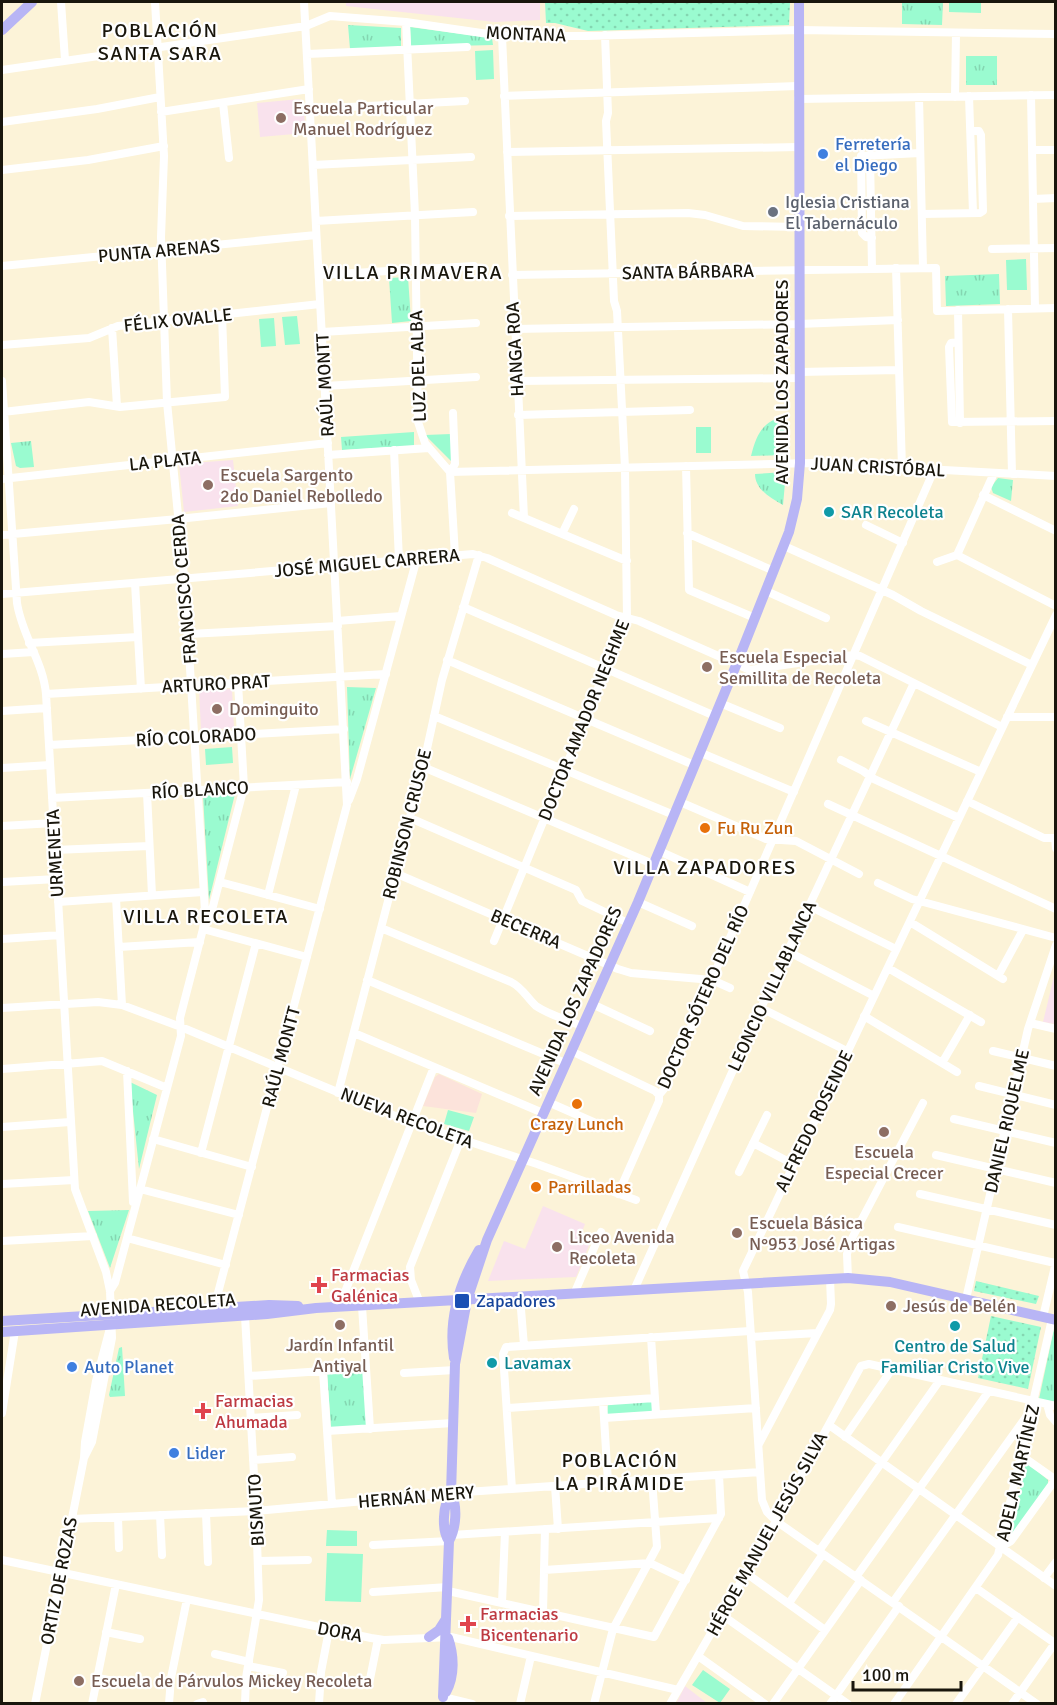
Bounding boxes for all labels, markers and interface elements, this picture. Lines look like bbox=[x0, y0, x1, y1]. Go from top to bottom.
district label: POBLACIÓN SANTA SARA bbox=[98, 18, 222, 66]
street label: MONTANA bbox=[485, 22, 567, 46]
place label: Escuela Particular Manuel Rodríguez bbox=[293, 97, 434, 140]
marker: Escuela Particular Manuel Rodríguez bbox=[274, 111, 288, 125]
place label: Ferretería el Diego bbox=[835, 133, 911, 176]
marker: Ferretería el Diego bbox=[816, 147, 830, 161]
place label: Iglesia Cristiana El Tabernáculo bbox=[785, 191, 910, 234]
marker: Iglesia Cristiana El Tabernáculo bbox=[766, 205, 780, 219]
street label: PUNTA ARENAS bbox=[97, 235, 221, 267]
district label: VILLA PRIMAVERA bbox=[323, 260, 503, 285]
street label: SANTA BÁRBARA bbox=[622, 260, 754, 284]
street label: AVENIDA LOS ZAPADORES bbox=[771, 280, 793, 484]
street label: HANGA ROA bbox=[502, 301, 528, 397]
street label: FÉLIX OVALLE bbox=[123, 303, 233, 337]
street label: LUZ DEL ALBA bbox=[405, 310, 431, 422]
street label: RAÚL MONTT bbox=[311, 333, 339, 437]
street label: LA PLATA bbox=[128, 446, 202, 476]
street label: JUAN CRISTÓBAL bbox=[810, 452, 946, 482]
place label: Escuela Sargento 2do Daniel Rebolledo bbox=[220, 464, 383, 507]
marker: Escuela Sargento 2do Daniel Rebolledo bbox=[201, 478, 215, 492]
place label: SAR Recoleta bbox=[841, 501, 944, 523]
marker: SAR Recoleta bbox=[822, 505, 836, 519]
street label: FRANCISCO CERDA bbox=[166, 513, 202, 665]
street label: JOSÉ MIGUEL CARRERA bbox=[273, 544, 461, 582]
street label: DOCTOR AMADOR NEGHME bbox=[534, 616, 634, 824]
place label: Escuela Especial Semillita de Recoleta bbox=[719, 646, 881, 689]
marker: Escuela Especial Semillita de Recoleta bbox=[700, 660, 714, 674]
street label: ARTURO PRAT bbox=[161, 670, 271, 698]
place label: Dominguito bbox=[229, 698, 319, 720]
marker: Dominguito bbox=[210, 702, 224, 716]
street label: RÍO COLORADO bbox=[135, 723, 257, 751]
street label: ROBINSON CRUSOE bbox=[378, 747, 436, 901]
street label: RÍO BLANCO bbox=[151, 776, 249, 804]
street label: URMENETA bbox=[42, 808, 68, 898]
place label: Fu Ru Zun bbox=[717, 817, 793, 839]
marker: Fu Ru Zun bbox=[698, 821, 712, 835]
district label: VILLA ZAPADORES bbox=[613, 855, 797, 880]
street label: LEONCIO VILLABLANCA bbox=[723, 897, 821, 1075]
street label: DOCTOR SÓTERO DEL RÍO bbox=[652, 902, 754, 1092]
street label: AVENIDA LOS ZAPADORES bbox=[523, 903, 627, 1099]
district label: VILLA RECOLETA bbox=[123, 904, 289, 929]
street label: BECERRA bbox=[487, 904, 565, 954]
street label: RAÚL MONTT bbox=[257, 1004, 305, 1110]
street label: ALFREDO ROSENDE bbox=[770, 1047, 858, 1195]
street label: DANIEL RIQUELME bbox=[980, 1047, 1034, 1195]
street label: NUEVA RECOLETA bbox=[337, 1083, 477, 1153]
marker: Crazy Lunch bbox=[570, 1097, 584, 1111]
place label: Crazy Lunch bbox=[530, 1113, 624, 1135]
marker: Escuela Especial Crecer bbox=[877, 1125, 891, 1139]
place label: Escuela Especial Crecer bbox=[825, 1141, 944, 1184]
place label: Parrilladas bbox=[548, 1176, 632, 1198]
marker: Parrilladas bbox=[529, 1180, 543, 1194]
place label: Escuela Básica N°953 José Artigas bbox=[749, 1212, 895, 1255]
place label: Liceo Avenida Recoleta bbox=[569, 1226, 675, 1269]
marker: Escuela Básica N°953 José Artigas bbox=[730, 1226, 744, 1240]
marker: Liceo Avenida Recoleta bbox=[550, 1240, 564, 1254]
place label: Farmacias Galénica bbox=[331, 1264, 410, 1307]
marker: Farmacias Galénica bbox=[312, 1278, 326, 1292]
street label: AVENIDA RECOLETA bbox=[79, 1289, 237, 1321]
place label: Zapadores bbox=[476, 1290, 556, 1312]
marker: Zapadores bbox=[453, 1292, 471, 1310]
place label: Jesús de Belén bbox=[903, 1295, 1016, 1317]
marker: Jesús de Belén bbox=[884, 1299, 898, 1313]
marker: Jardín Infantil Antiyal bbox=[333, 1318, 347, 1332]
marker: Centro de Salud Familiar Cristo Vive bbox=[948, 1319, 962, 1333]
place label: Jardín Infantil Antiyal bbox=[286, 1334, 394, 1377]
place label: Centro de Salud Familiar Cristo Vive bbox=[881, 1335, 1029, 1378]
place label: Lavamax bbox=[504, 1352, 572, 1374]
place label: Auto Planet bbox=[84, 1356, 174, 1378]
marker: Lavamax bbox=[485, 1356, 499, 1370]
marker: Auto Planet bbox=[65, 1360, 79, 1374]
place label: Farmacias Ahumada bbox=[215, 1390, 294, 1433]
street label: ADELA MARTÍNEZ bbox=[992, 1402, 1044, 1544]
marker: Farmacias Ahumada bbox=[196, 1404, 210, 1418]
street label: HÉROE MANUEL JESÚS SILVA bbox=[702, 1428, 832, 1640]
place label: Lider bbox=[186, 1442, 225, 1464]
marker: Lider bbox=[167, 1446, 181, 1460]
district label: POBLACIÓN LA PIRÁMIDE bbox=[554, 1448, 686, 1496]
street label: BISMUTO bbox=[243, 1473, 269, 1547]
street label: HERNÁN MERY bbox=[357, 1481, 475, 1513]
street label: ORTIZ DE ROZAS bbox=[36, 1515, 82, 1647]
place label: Farmacias Bicentenario bbox=[480, 1603, 578, 1646]
street label: DORA bbox=[316, 1617, 364, 1647]
marker: Farmacias Bicentenario bbox=[461, 1617, 475, 1631]
scale bar bbox=[853, 1654, 961, 1692]
text: 100 m bbox=[862, 1664, 909, 1686]
place label: Escuela de Párvulos Mickey Recoleta bbox=[91, 1670, 372, 1692]
marker: Escuela de Párvulos Mickey Recoleta bbox=[72, 1674, 86, 1688]

